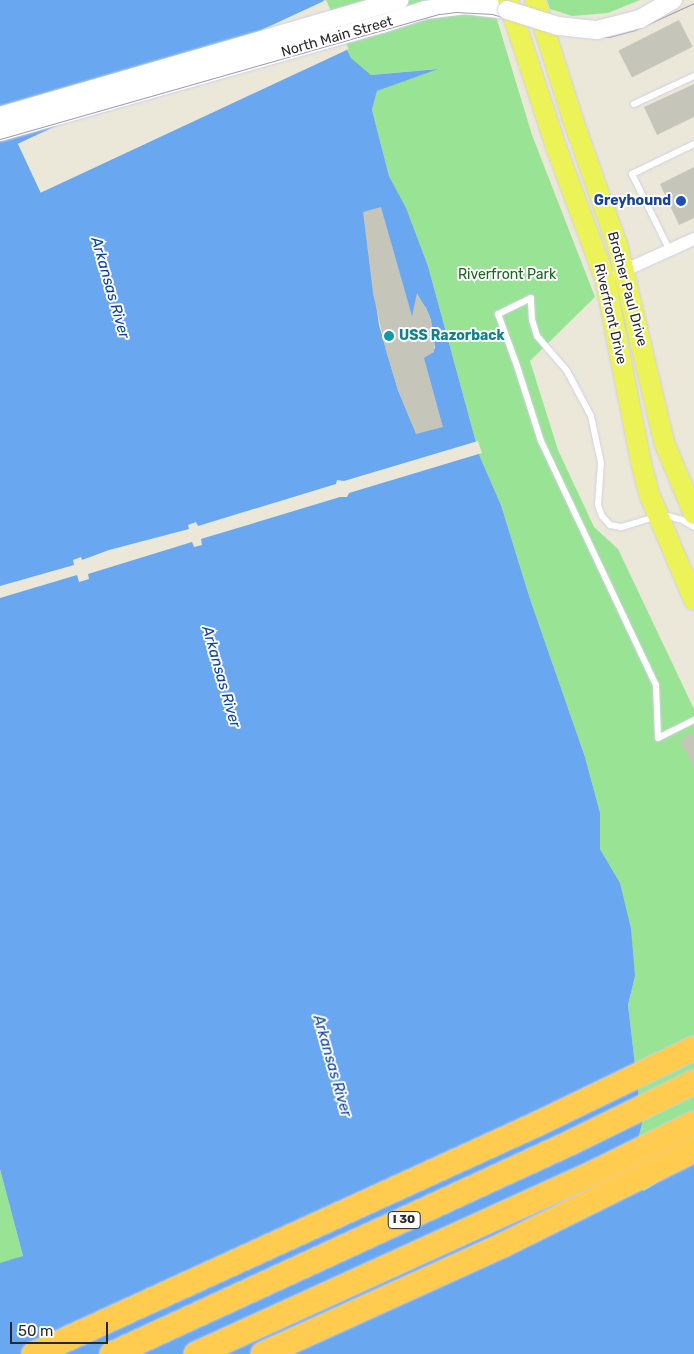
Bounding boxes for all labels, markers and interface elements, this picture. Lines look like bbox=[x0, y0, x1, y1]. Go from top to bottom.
street label: North Main Street bbox=[279, 13, 395, 61]
place label: Greyhound bbox=[594, 193, 671, 209]
marker: Greyhound bbox=[675, 195, 687, 207]
street label: Brother Paul Drive bbox=[604, 230, 650, 348]
water label: Arkansas River bbox=[87, 235, 133, 341]
street label: Riverfront Drive bbox=[590, 262, 630, 366]
park label: Riverfront Park bbox=[458, 267, 556, 283]
place label: USS Razorback bbox=[399, 328, 505, 344]
marker: USS Razorback bbox=[383, 330, 395, 342]
water label: Arkansas River bbox=[198, 624, 244, 730]
water label: Arkansas River bbox=[309, 1013, 355, 1119]
road number: I 30 bbox=[386, 1210, 422, 1230]
scale bar bbox=[12, 1312, 110, 1344]
text: 50 m bbox=[18, 1322, 53, 1340]

